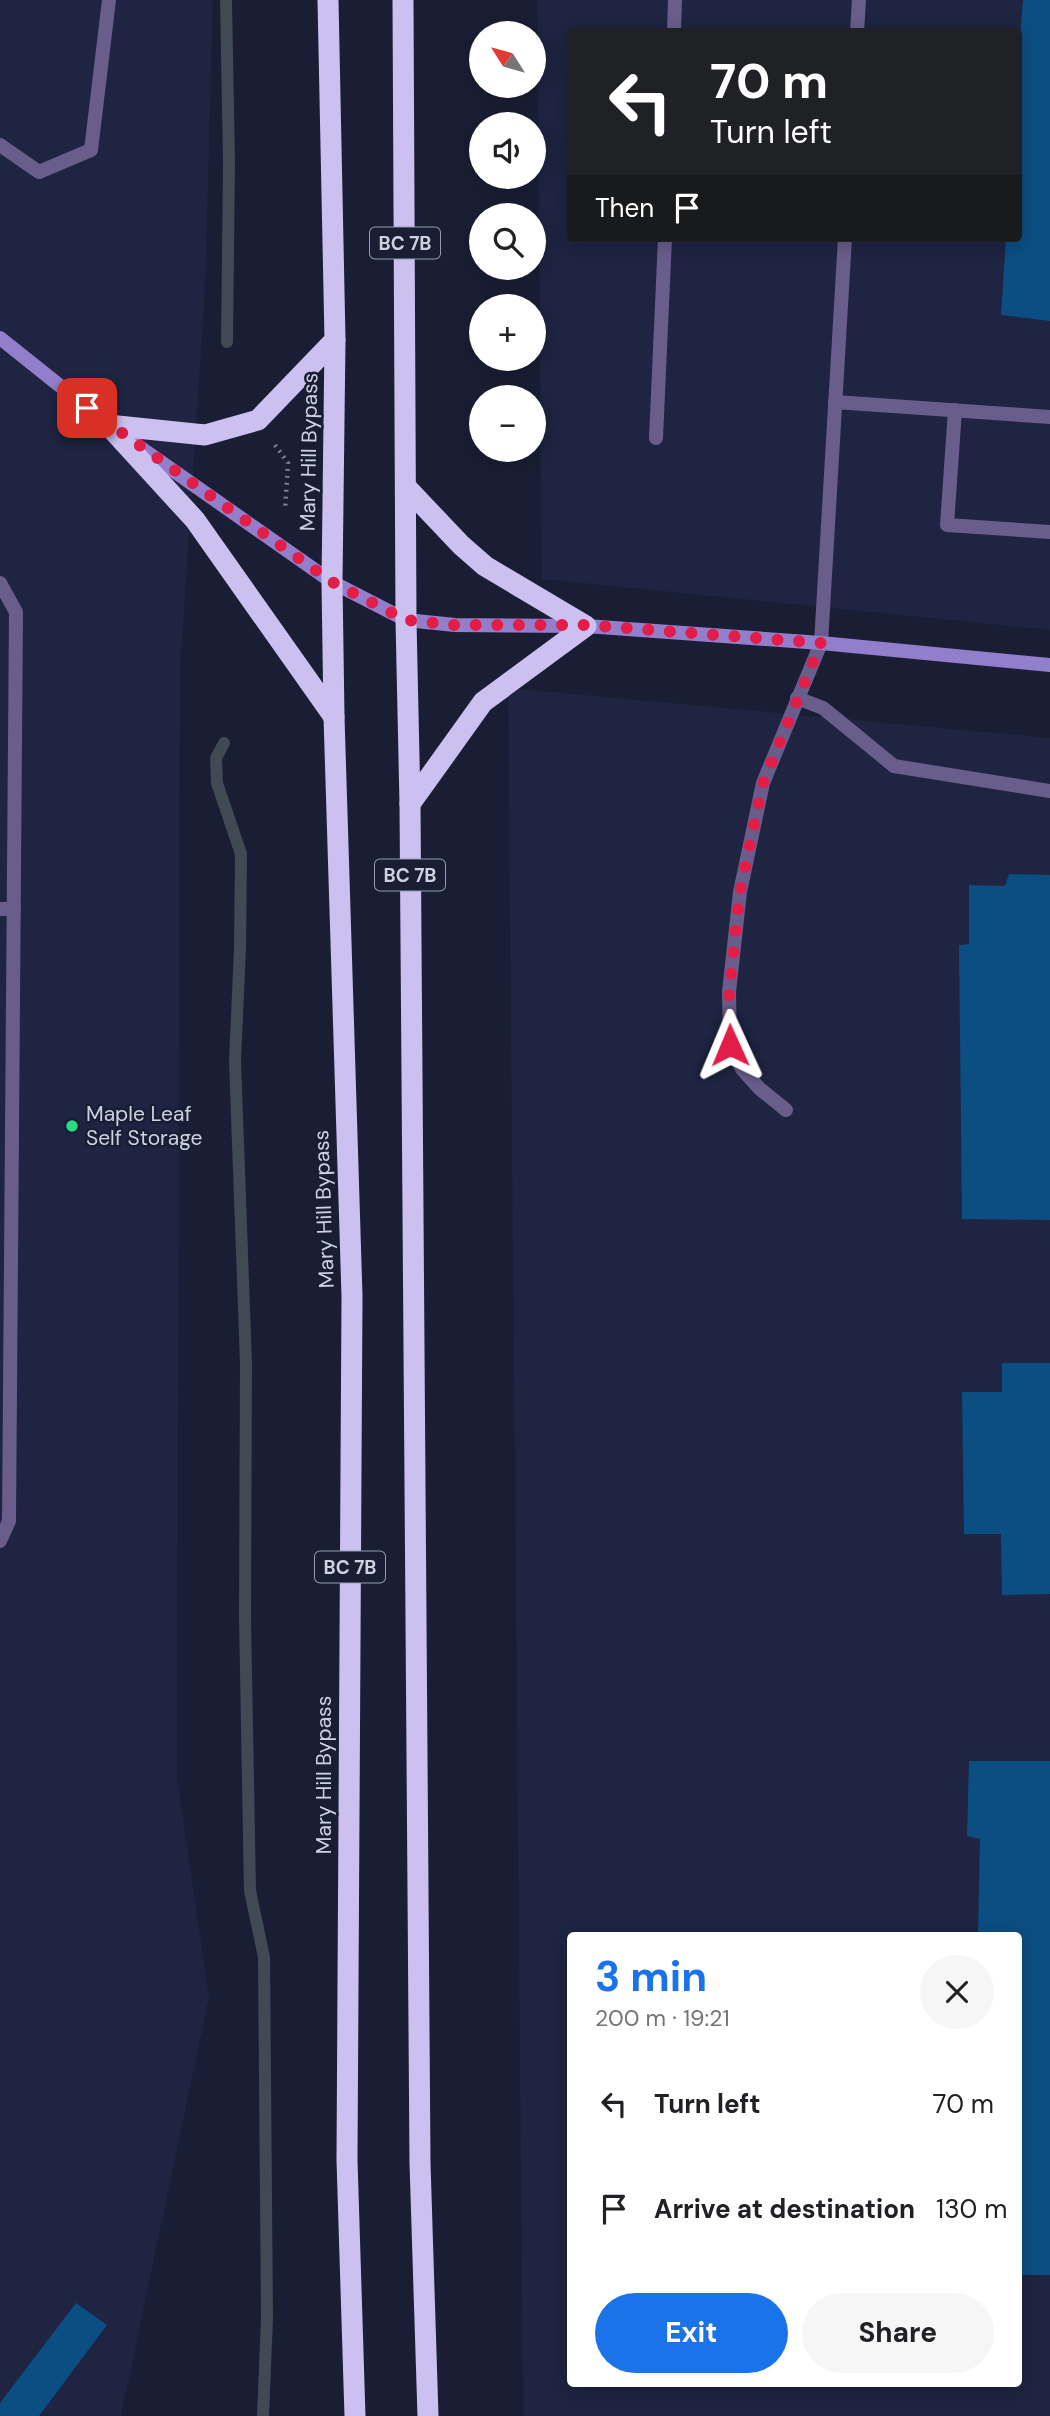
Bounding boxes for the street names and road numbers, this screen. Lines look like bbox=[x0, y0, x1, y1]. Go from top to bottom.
road number: BC 7B bbox=[370, 228, 440, 258]
street label: Mary Hill Bypass bbox=[294, 373, 324, 531]
road number: BC 7B bbox=[375, 860, 445, 890]
street label: Mary Hill Bypass bbox=[307, 1129, 341, 1289]
road number: BC 7B bbox=[315, 1552, 385, 1582]
street label: Mary Hill Bypass bbox=[310, 1696, 338, 1854]

